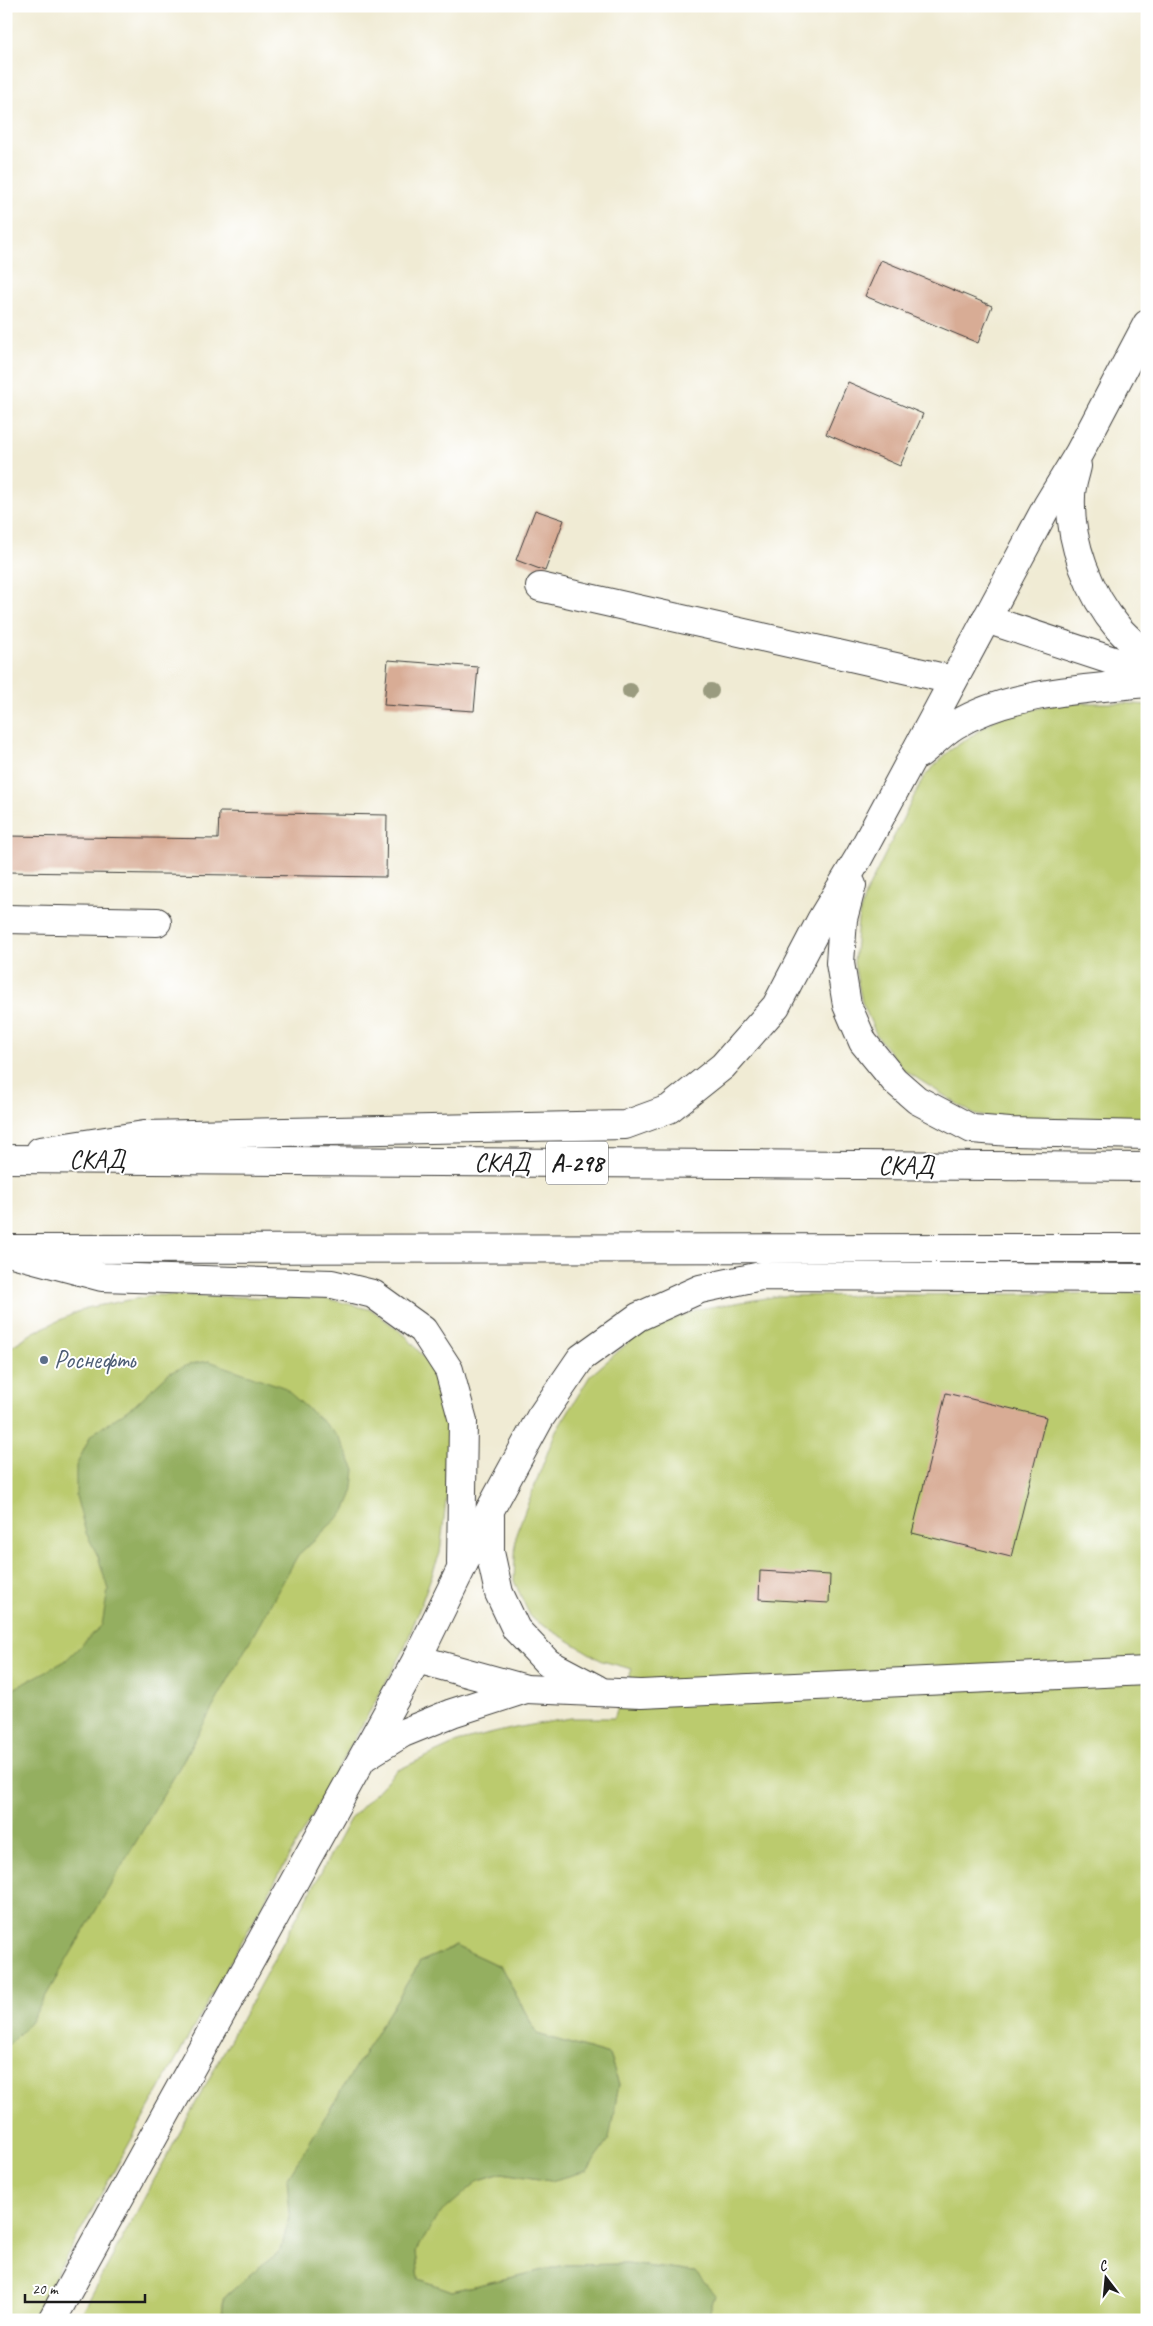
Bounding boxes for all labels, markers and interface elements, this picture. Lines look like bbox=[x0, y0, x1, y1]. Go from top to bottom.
road number: А-298 bbox=[546, 1142, 608, 1184]
street label: СКАД bbox=[69, 1144, 127, 1176]
street label: СКАД bbox=[474, 1147, 532, 1179]
street label: СКАД bbox=[878, 1150, 936, 1182]
place label: Роснефть bbox=[54, 1344, 137, 1376]
marker: Роснефть bbox=[38, 1354, 50, 1366]
north arrow bbox=[1080, 2254, 1130, 2304]
text: С bbox=[1097, 2256, 1110, 2275]
scale bar bbox=[25, 2271, 145, 2303]
text: 20 m bbox=[32, 2280, 59, 2299]

